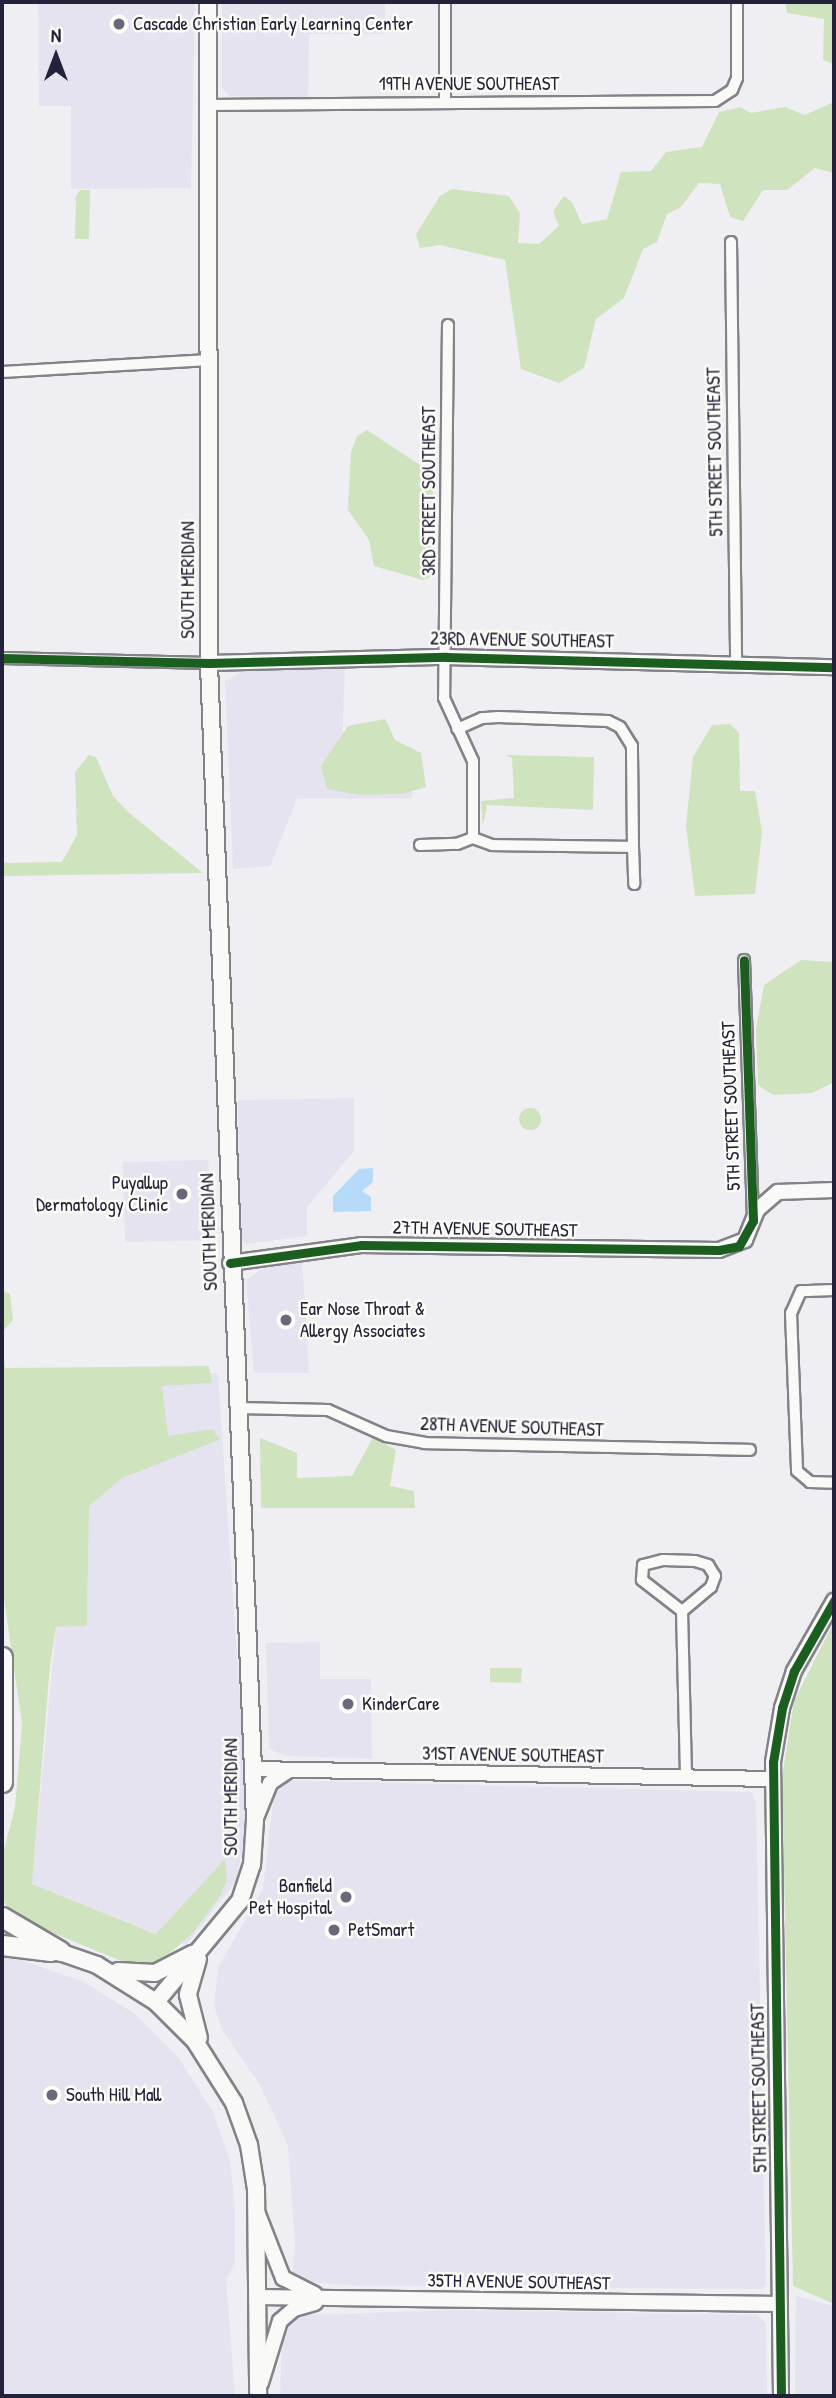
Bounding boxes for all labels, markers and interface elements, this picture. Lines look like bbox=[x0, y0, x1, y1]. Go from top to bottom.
place label: Cascade Christian Early Learning Center bbox=[133, 13, 413, 35]
marker: Cascade Christian Early Learning Center bbox=[111, 16, 127, 32]
north arrow bbox=[21, 21, 91, 91]
text: N bbox=[51, 22, 61, 48]
street label: 19TH AVENUE SOUTHEAST bbox=[379, 73, 559, 95]
street label: 5TH STREET SOUTHEAST bbox=[702, 367, 728, 537]
street label: 3RD STREET SOUTHEAST bbox=[418, 406, 440, 576]
street label: SOUTH MERIDIAN bbox=[177, 521, 199, 639]
street label: 23RD AVENUE SOUTHEAST bbox=[430, 627, 614, 653]
street label: 5TH STREET SOUTHEAST bbox=[717, 1021, 745, 1191]
place label: Puyallup Dermatology Clinic bbox=[36, 1172, 168, 1216]
street label: SOUTH MERIDIAN bbox=[196, 1173, 222, 1291]
marker: Puyallup Dermatology Clinic bbox=[174, 1186, 190, 1202]
street label: 27TH AVENUE SOUTHEAST bbox=[392, 1216, 578, 1242]
place label: Ear Nose Throat & Allergy Associates bbox=[300, 1298, 425, 1342]
marker: Ear Nose Throat & Allergy Associates bbox=[278, 1312, 294, 1328]
street label: 28TH AVENUE SOUTHEAST bbox=[420, 1412, 604, 1442]
place label: KinderCare bbox=[362, 1693, 440, 1715]
marker: KinderCare bbox=[340, 1696, 356, 1712]
street label: SOUTH MERIDIAN bbox=[220, 1738, 242, 1856]
street label: 31ST AVENUE SOUTHEAST bbox=[422, 1742, 604, 1768]
place label: Banfield Pet Hospital bbox=[249, 1875, 332, 1919]
marker: Banfield Pet Hospital bbox=[338, 1889, 354, 1905]
place label: PetSmart bbox=[348, 1919, 414, 1941]
marker: PetSmart bbox=[326, 1922, 342, 1938]
street label: 5TH STREET SOUTHEAST bbox=[746, 2003, 772, 2173]
place label: South Hill Mall bbox=[66, 2084, 162, 2106]
marker: South Hill Mall bbox=[44, 2087, 60, 2103]
street label: 35TH AVENUE SOUTHEAST bbox=[427, 2269, 611, 2295]

